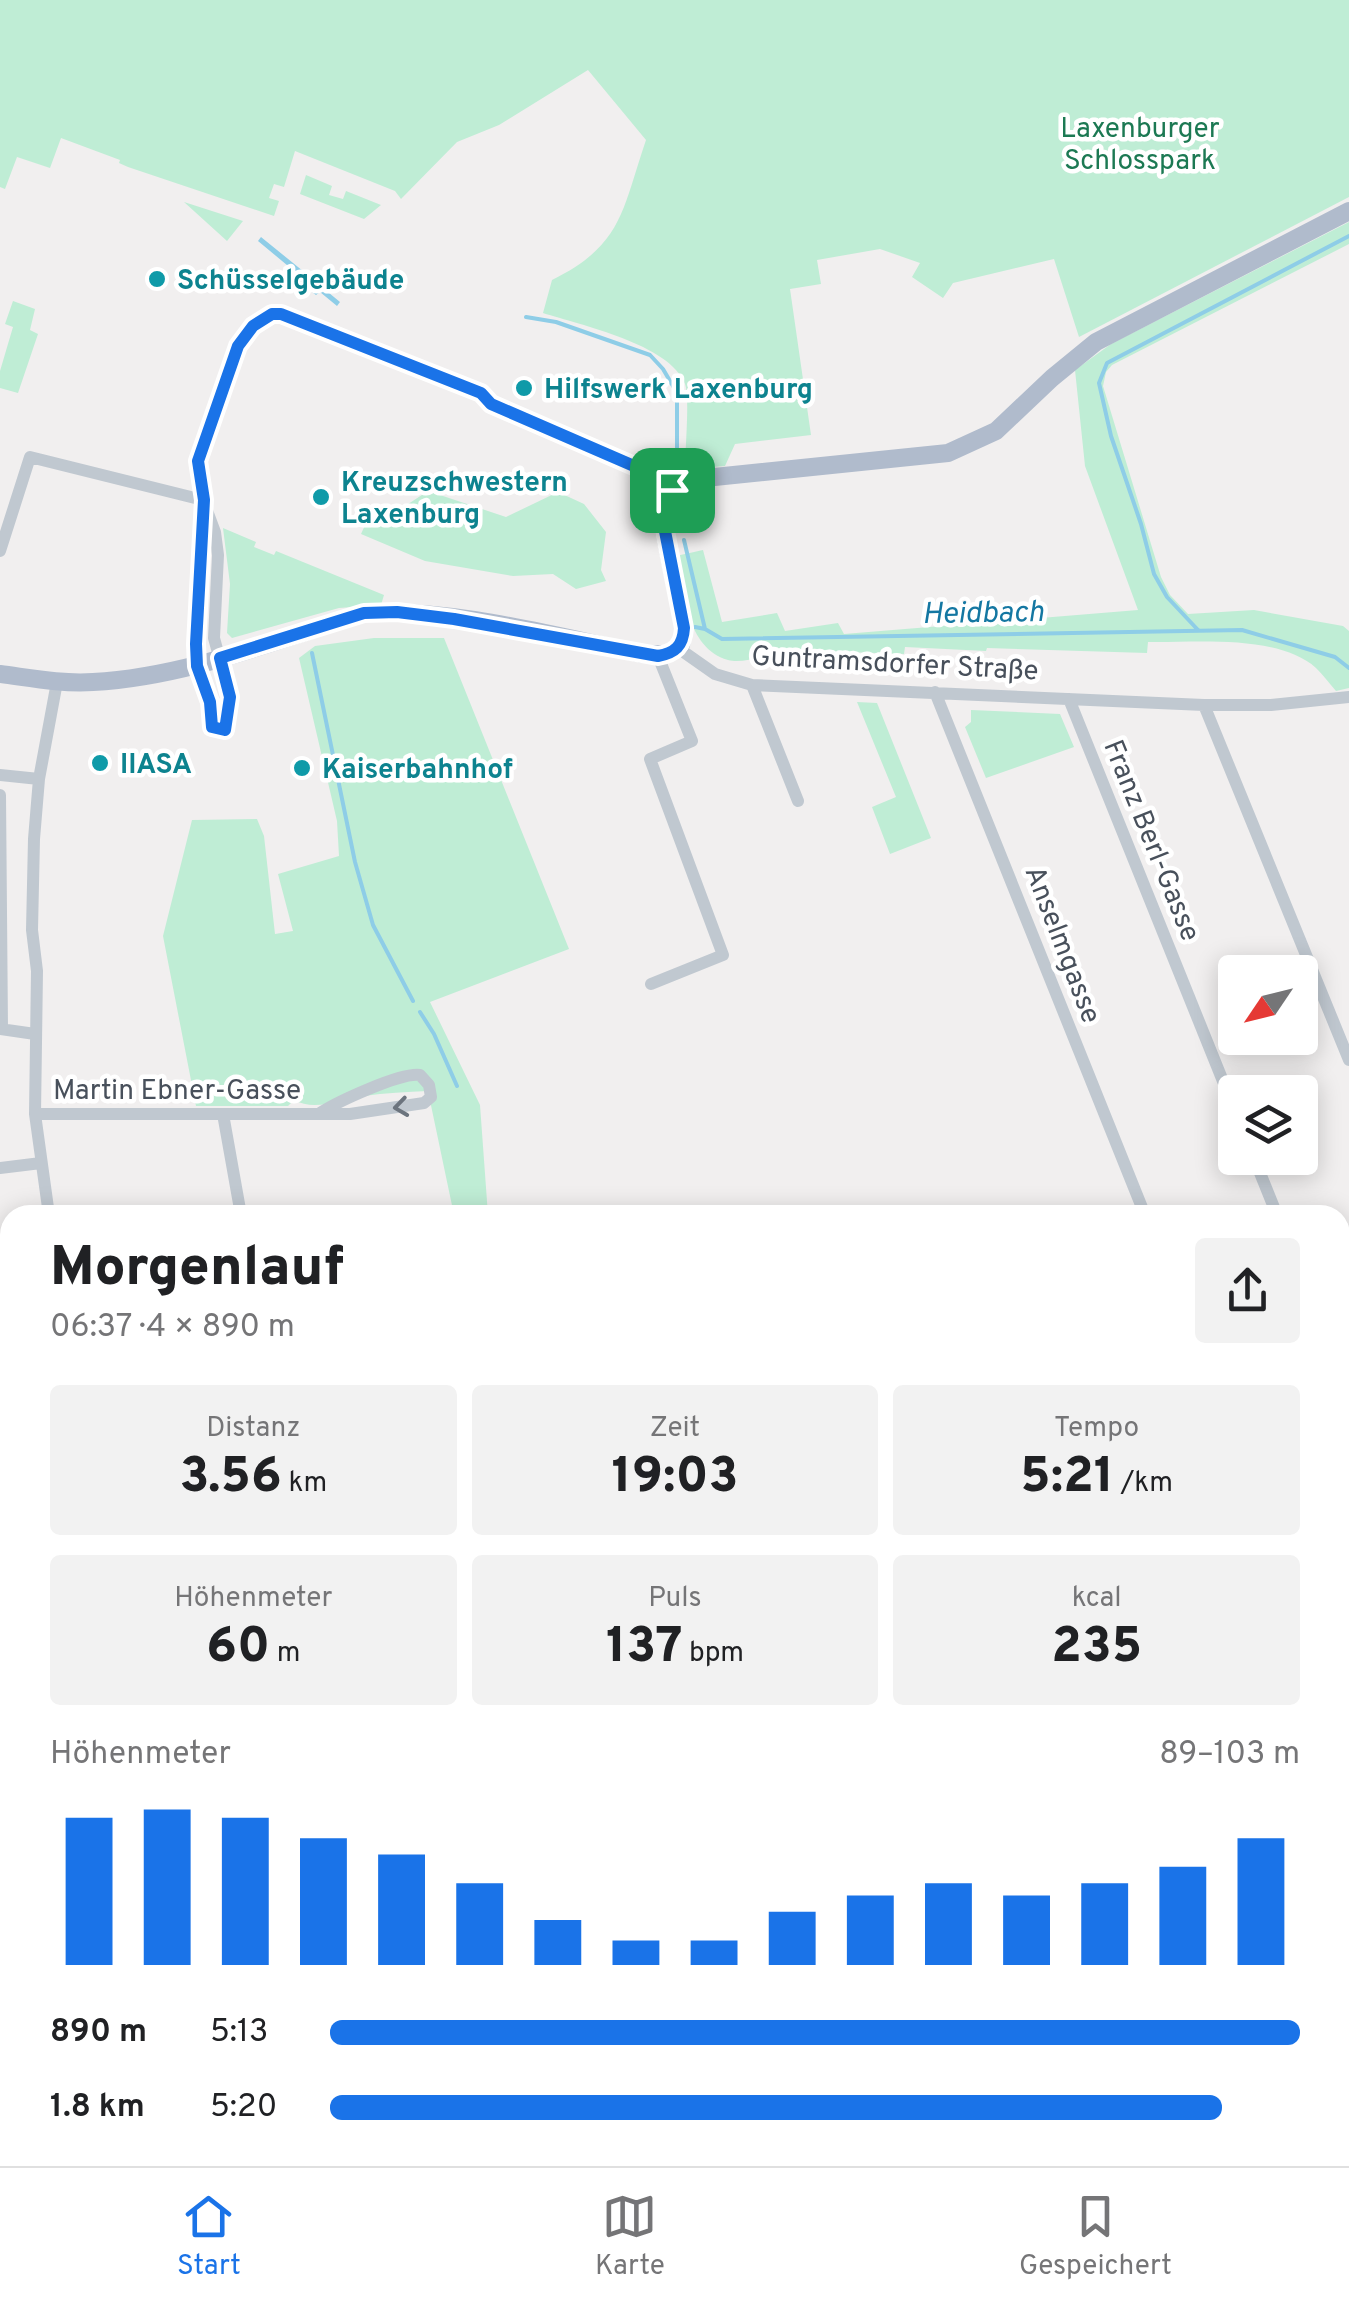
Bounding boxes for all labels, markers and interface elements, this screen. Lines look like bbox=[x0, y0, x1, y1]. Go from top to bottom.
park label: Laxenburger Schlosspark bbox=[1060, 112, 1220, 180]
place label: Schüsselgebäude bbox=[177, 264, 404, 300]
marker: Schüsselgebäude bbox=[146, 268, 168, 290]
place label: Hilfswerk Laxenburg bbox=[544, 373, 813, 409]
marker: Hilfswerk Laxenburg bbox=[513, 377, 535, 399]
pin bbox=[630, 448, 715, 533]
icon: arrive bbox=[645, 463, 700, 518]
place label: Kreuzschwestern Laxenburg bbox=[341, 466, 568, 534]
marker: Kreuzschwestern Laxenburg bbox=[310, 486, 332, 508]
water label: Heidbach bbox=[922, 595, 1044, 634]
street label: Guntramsdorfer Straße bbox=[750, 640, 1039, 690]
street label: Franz Berl-Gasse bbox=[1093, 735, 1207, 947]
place label: IIASA bbox=[120, 748, 192, 784]
marker: IIASA bbox=[89, 752, 111, 774]
place label: Kaiserbahnhof bbox=[322, 753, 513, 789]
marker: Kaiserbahnhof bbox=[291, 757, 313, 779]
street label: Anselmgasse bbox=[1015, 861, 1108, 1029]
north arrow bbox=[1218, 955, 1318, 1055]
map controls bbox=[1218, 955, 1318, 1175]
street label: Martin Ebner-Gasse bbox=[53, 1074, 301, 1110]
button: layers bbox=[1218, 1075, 1318, 1175]
one-way arrow bbox=[393, 1095, 409, 1116]
text: Morgenlauf bbox=[50, 1235, 344, 1305]
button: share bbox=[1195, 1238, 1300, 1343]
text: 06:37 · 4 × 890 m bbox=[50, 1308, 295, 1348]
text: Distanz bbox=[206, 1411, 301, 1447]
text: Zeit bbox=[650, 1411, 700, 1447]
text: Tempo bbox=[1054, 1411, 1139, 1447]
text: 3.56 bbox=[179, 1447, 282, 1510]
text: 19:03 bbox=[611, 1447, 739, 1510]
text: 5:21 bbox=[1020, 1447, 1114, 1510]
text: km bbox=[282, 1466, 327, 1502]
text: /km bbox=[1114, 1466, 1173, 1502]
text: Höhenmeter bbox=[174, 1581, 333, 1617]
text: Puls bbox=[648, 1581, 702, 1617]
text: kcal bbox=[1072, 1581, 1122, 1617]
text: 60 bbox=[206, 1617, 270, 1680]
text: 137 bbox=[606, 1617, 682, 1680]
text: 235 bbox=[1051, 1617, 1142, 1680]
text: m bbox=[270, 1636, 301, 1672]
text: bpm bbox=[682, 1636, 744, 1672]
text: Höhenmeter bbox=[50, 1735, 231, 1775]
text: 89–103 m bbox=[1159, 1735, 1300, 1775]
text: 890 m bbox=[50, 2013, 147, 2053]
text: 5:13 bbox=[210, 2013, 268, 2053]
text: 1.8 km bbox=[50, 2088, 145, 2128]
text: 5:20 bbox=[210, 2088, 277, 2128]
tab: Start bbox=[177, 2189, 241, 2285]
tab: Karte bbox=[595, 2189, 665, 2285]
tab: Gespeichert bbox=[1019, 2189, 1172, 2285]

